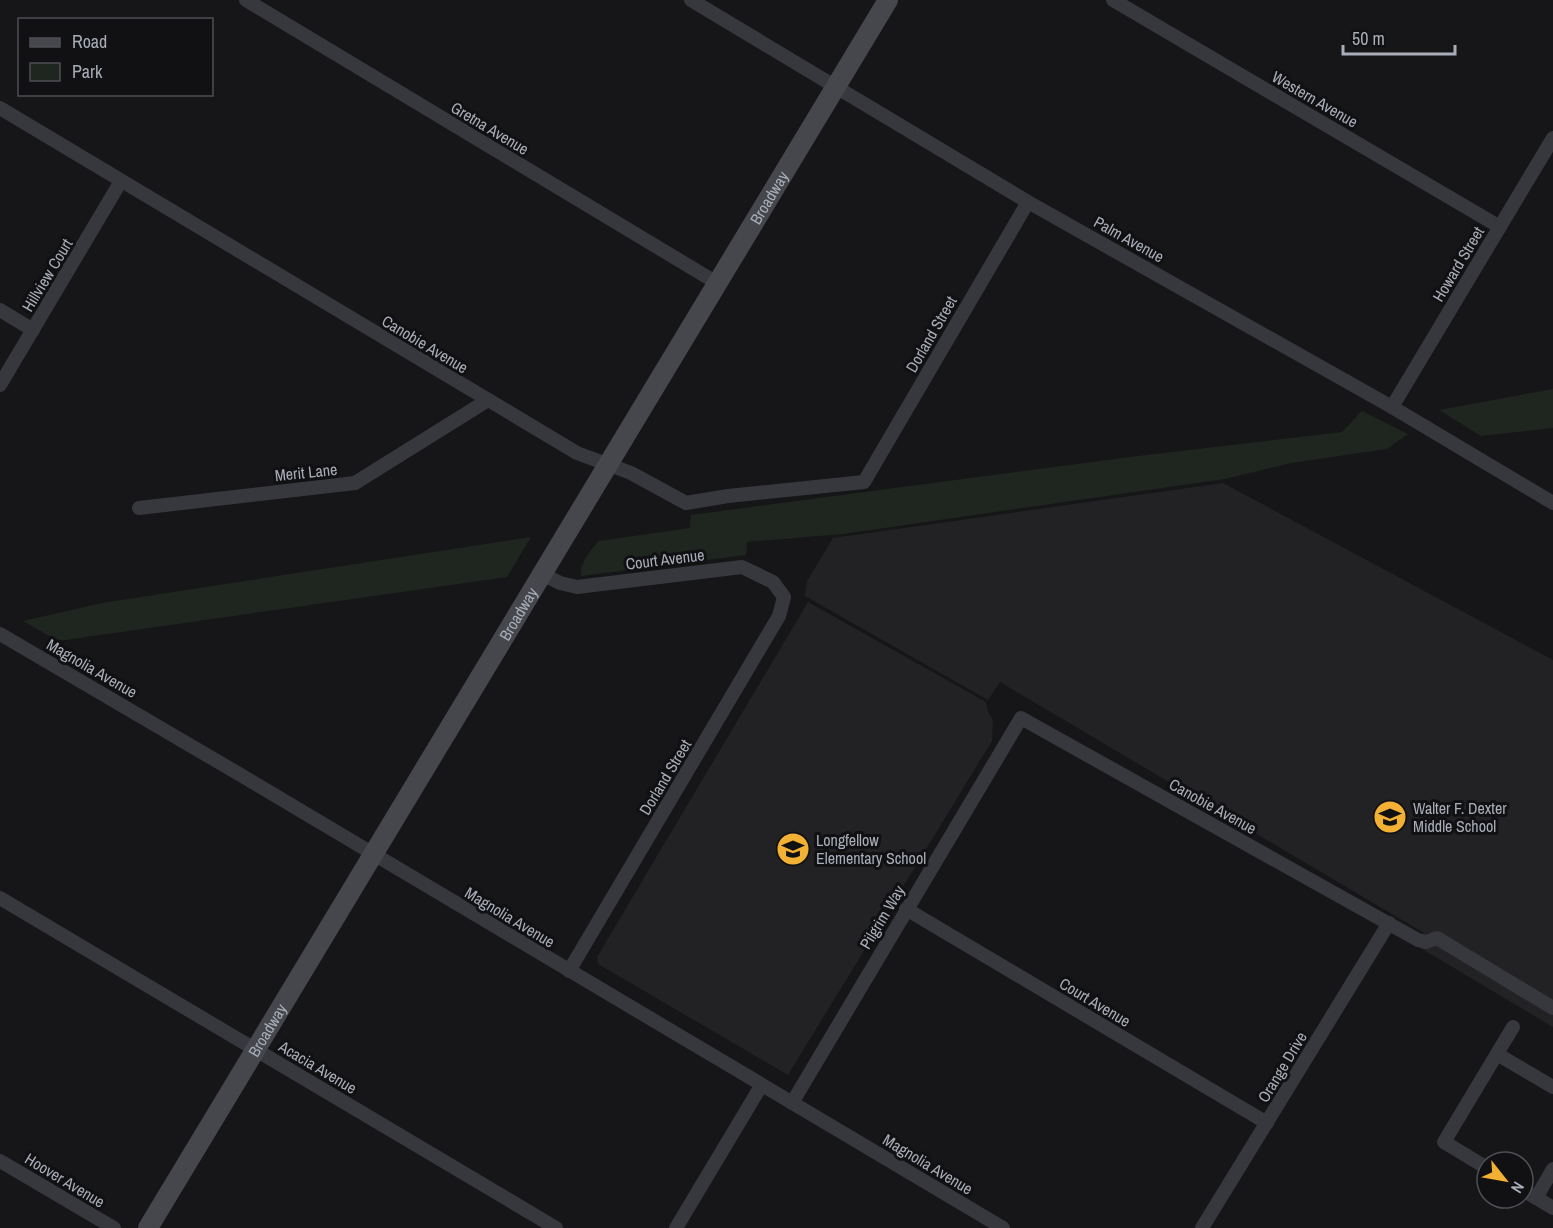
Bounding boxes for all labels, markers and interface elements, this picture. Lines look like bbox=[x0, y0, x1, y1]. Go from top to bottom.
legend bbox=[18, 18, 213, 96]
scale bar bbox=[1343, 18, 1456, 56]
text: 50 m bbox=[1352, 26, 1385, 51]
text: Road bbox=[72, 29, 107, 54]
text: Park bbox=[72, 59, 103, 84]
street label: Western Avenue bbox=[1268, 66, 1362, 132]
street label: Gretna Avenue bbox=[447, 96, 533, 160]
street label: Broadway bbox=[744, 167, 794, 228]
street label: Palm Avenue bbox=[1090, 211, 1168, 267]
street label: Howard Street bbox=[1427, 222, 1489, 306]
street label: Hillview Court bbox=[17, 234, 78, 316]
street label: Dorland Street bbox=[900, 292, 962, 376]
street label: Canobie Avenue bbox=[378, 310, 472, 378]
street label: Merit Lane bbox=[274, 458, 338, 486]
street label: Court Avenue bbox=[624, 543, 706, 575]
street label: Broadway bbox=[494, 583, 543, 645]
street label: Magnolia Avenue bbox=[43, 633, 141, 703]
street label: Dorland Street bbox=[634, 735, 696, 819]
street label: Canobie Avenue bbox=[1165, 773, 1261, 839]
place label: Walter F. Dexter Middle School bbox=[1413, 797, 1507, 837]
school or university icon: Walter F. Dexter Middle School bbox=[1372, 799, 1408, 835]
place label: Longfellow Elementary School bbox=[816, 829, 926, 869]
school or university icon: Longfellow Elementary School bbox=[775, 831, 811, 867]
street label: Pilgrim Way bbox=[854, 881, 910, 953]
street label: Magnolia Avenue bbox=[461, 882, 559, 952]
street label: Court Avenue bbox=[1055, 972, 1135, 1032]
street label: Broadway bbox=[243, 999, 292, 1061]
street label: Orange Drive bbox=[1252, 1028, 1312, 1106]
street label: Acacia Avenue bbox=[274, 1035, 361, 1099]
street label: Magnolia Avenue bbox=[879, 1129, 977, 1199]
street label: Hoover Avenue bbox=[21, 1148, 109, 1212]
north arrow bbox=[1475, 1150, 1535, 1210]
text: N bbox=[1506, 1178, 1530, 1197]

